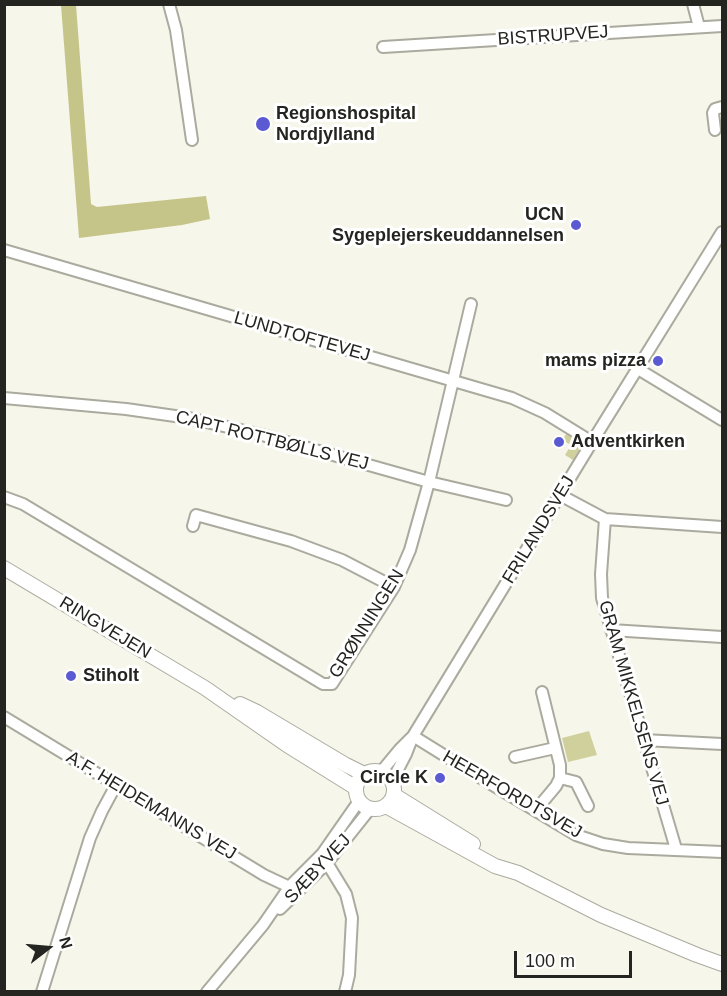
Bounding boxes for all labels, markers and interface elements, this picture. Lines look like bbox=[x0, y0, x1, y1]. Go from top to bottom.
street label: BISTRUPVEJ bbox=[497, 21, 609, 51]
place label: Regionshospital Nordjylland bbox=[276, 103, 416, 146]
marker: Regionshospital Nordjylland bbox=[254, 115, 272, 133]
place label: UCN Sygeplejerskeuddannelsen bbox=[332, 204, 564, 246]
marker: UCN Sygeplejerskeuddannelsen bbox=[569, 218, 583, 232]
street label: LUNDTOFTEVEJ bbox=[231, 307, 373, 367]
place label: mams pizza bbox=[545, 350, 646, 372]
marker: mams pizza bbox=[651, 354, 665, 368]
street label: CAPT ROTTBØLLS VEJ bbox=[173, 407, 371, 475]
place label: Adventkirken bbox=[571, 431, 685, 453]
marker: Adventkirken bbox=[552, 435, 566, 449]
street label: FRILANDSVEJ bbox=[498, 472, 580, 588]
street label: GRØNNINGEN bbox=[325, 566, 409, 682]
street label: RINGVEJEN bbox=[55, 592, 155, 664]
street label: GRAM MIKKELSENS VEJ bbox=[593, 598, 673, 808]
place label: Stiholt bbox=[83, 665, 139, 687]
marker: Stiholt bbox=[64, 669, 78, 683]
street label: HEERFORDTSVEJ bbox=[439, 746, 585, 844]
street label: A.F. HEIDEMANNS VEJ bbox=[62, 747, 240, 865]
place label: Circle K bbox=[360, 767, 428, 789]
marker: Circle K bbox=[433, 771, 447, 785]
street label: SÆBYVEJ bbox=[280, 830, 356, 908]
north arrow bbox=[18, 918, 78, 978]
text: N bbox=[56, 935, 76, 951]
scale bar bbox=[517, 939, 636, 977]
text: 100 m bbox=[525, 951, 575, 971]

